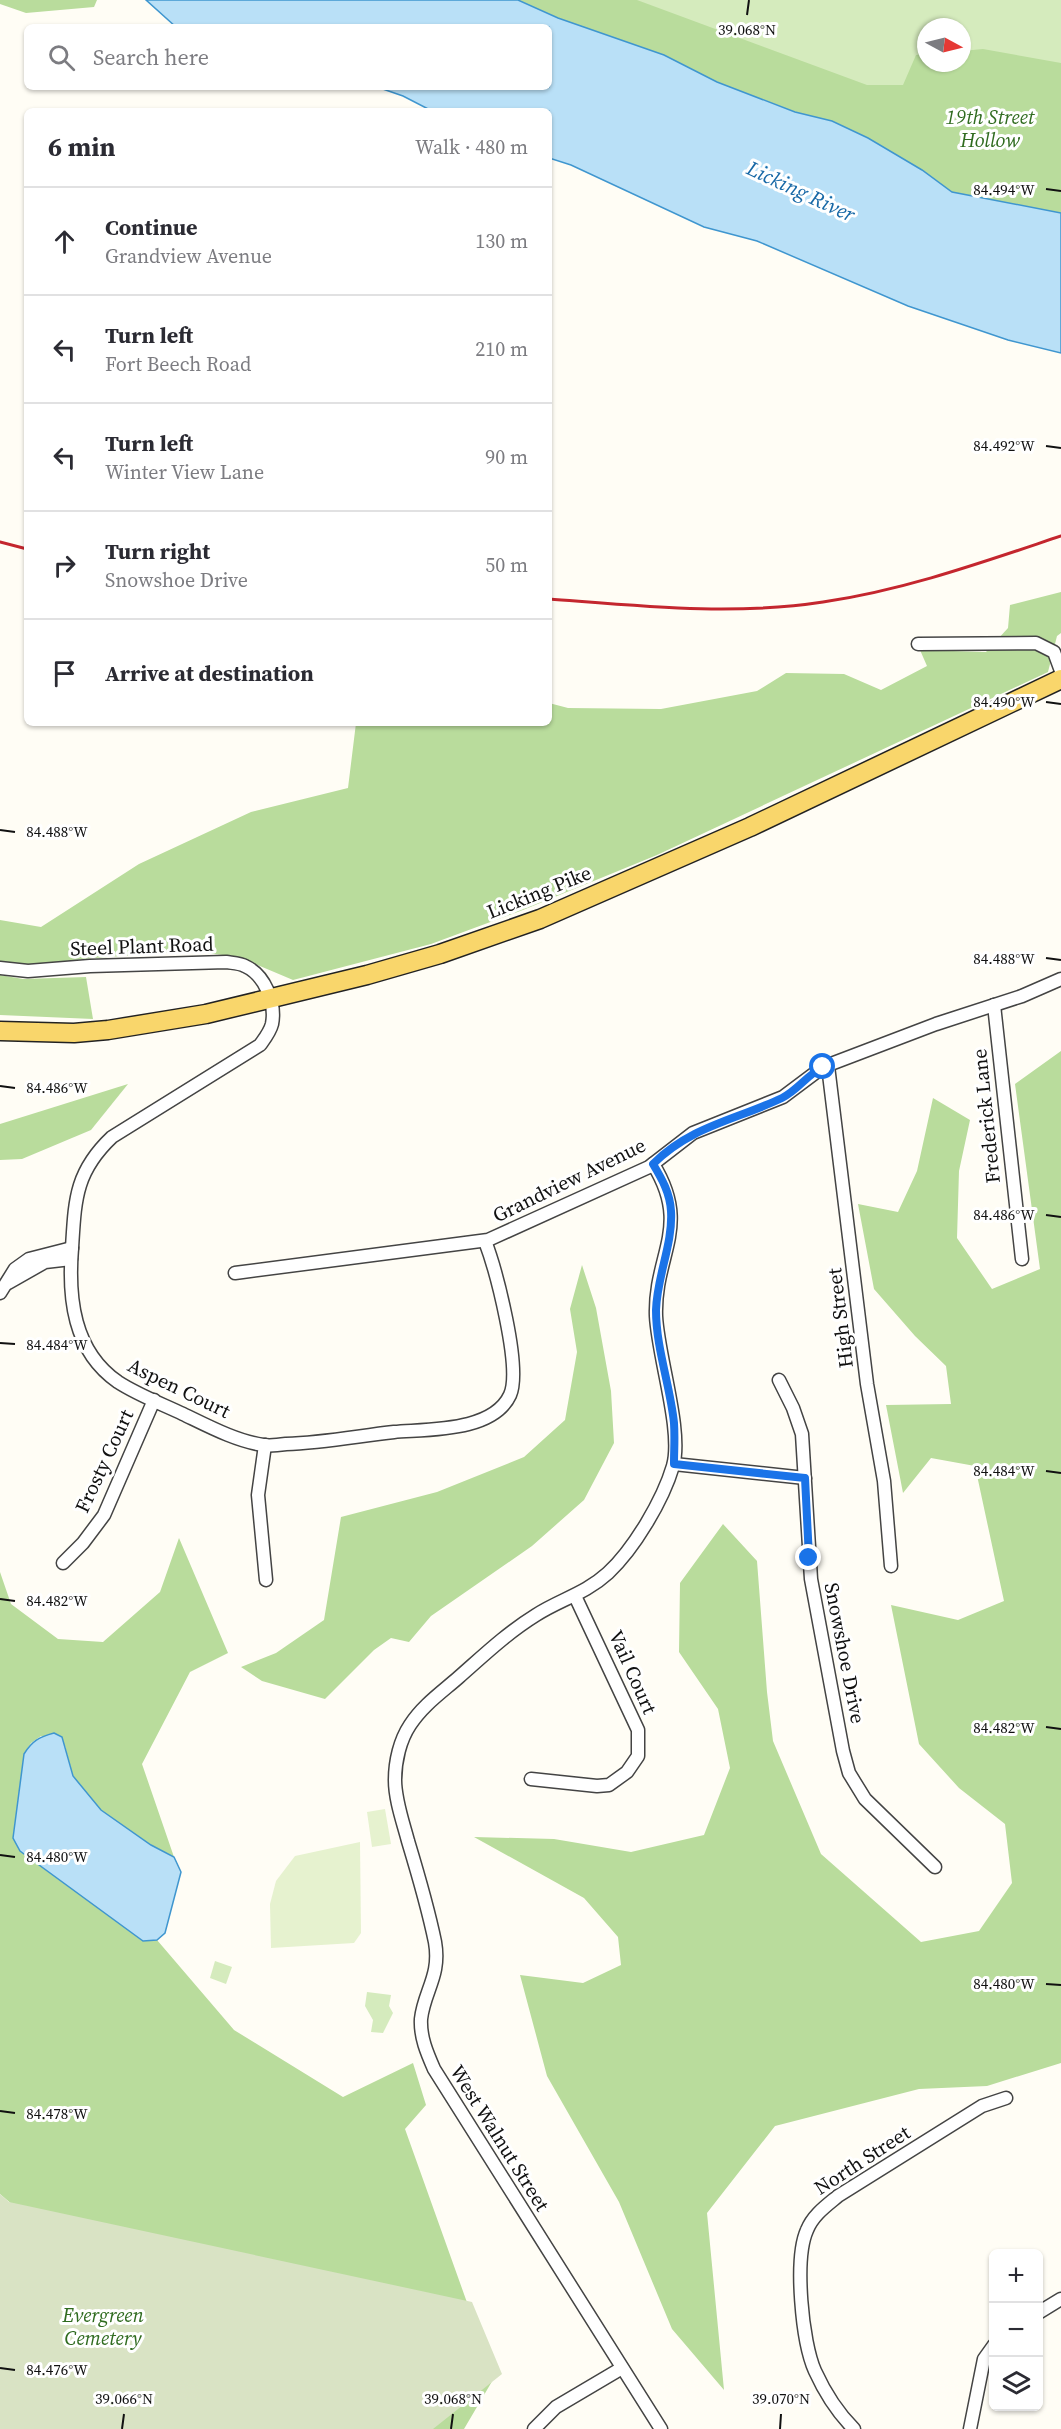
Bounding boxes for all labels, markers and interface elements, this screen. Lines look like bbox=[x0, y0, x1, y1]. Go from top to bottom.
north arrow bbox=[917, 18, 971, 72]
text: 39.068°N bbox=[718, 19, 776, 40]
search box bbox=[24, 24, 552, 90]
icon: search bbox=[45, 41, 78, 74]
text: Search here bbox=[93, 42, 209, 72]
park label: 19th Street Hollow bbox=[946, 103, 1036, 154]
text: 6 min bbox=[48, 129, 115, 165]
text: Walk · 480 m bbox=[415, 133, 528, 161]
water label: Licking River bbox=[741, 153, 860, 229]
text: 84.494°W bbox=[973, 179, 1035, 200]
text: Continue bbox=[105, 212, 198, 242]
icon: ahead bbox=[48, 225, 81, 258]
text: 130 m bbox=[475, 227, 528, 255]
text: Grandview Avenue bbox=[105, 242, 272, 270]
text: Turn left bbox=[105, 320, 193, 350]
icon: left bbox=[48, 333, 81, 366]
text: 210 m bbox=[475, 335, 528, 363]
text: Fort Beech Road bbox=[105, 350, 251, 378]
text: Turn left bbox=[105, 428, 193, 458]
text: 84.492°W bbox=[973, 435, 1035, 456]
icon: left bbox=[48, 441, 81, 474]
text: 90 m bbox=[485, 443, 528, 471]
text: Winter View Lane bbox=[105, 458, 264, 486]
text: Turn right bbox=[105, 536, 210, 566]
icon: right bbox=[48, 549, 81, 582]
text: 50 m bbox=[485, 551, 528, 579]
text: Snowshoe Drive bbox=[105, 566, 248, 594]
icon: arrive bbox=[48, 657, 81, 690]
text: Arrive at destination bbox=[105, 658, 314, 688]
text: 84.490°W bbox=[973, 691, 1035, 712]
text: 84.488°W bbox=[26, 821, 88, 842]
street label: Licking Pike bbox=[483, 858, 595, 926]
street label: Steel Plant Road bbox=[70, 929, 215, 962]
text: 84.488°W bbox=[973, 948, 1035, 969]
street label: Frederick Lane bbox=[965, 1047, 1007, 1185]
route start bbox=[809, 1053, 835, 1079]
text: 84.486°W bbox=[26, 1077, 88, 1098]
street label: Grandview Avenue bbox=[488, 1131, 650, 1229]
text: 84.486°W bbox=[973, 1204, 1035, 1225]
street label: High Street bbox=[820, 1266, 860, 1369]
text: 84.484°W bbox=[26, 1334, 88, 1355]
street label: Aspen Court bbox=[123, 1351, 235, 1425]
street label: Frosty Court bbox=[68, 1404, 140, 1517]
text: 84.484°W bbox=[973, 1460, 1035, 1481]
route end bbox=[795, 1544, 821, 1570]
street label: Snowshoe Drive bbox=[818, 1580, 872, 1726]
text: 84.482°W bbox=[26, 1590, 88, 1611]
street label: Vail Court bbox=[602, 1626, 664, 1719]
text: 84.482°W bbox=[973, 1717, 1035, 1738]
text: 84.480°W bbox=[26, 1846, 88, 1867]
text: 84.480°W bbox=[973, 1973, 1035, 1994]
street label: West Walnut Street bbox=[444, 2059, 557, 2217]
text: 84.478°W bbox=[26, 2103, 88, 2124]
street label: North Street bbox=[809, 2118, 916, 2201]
map controls bbox=[989, 2249, 1043, 2411]
button: + bbox=[989, 2249, 1043, 2303]
park label: Evergreen Cemetery bbox=[61, 2301, 144, 2352]
button: − bbox=[989, 2303, 1043, 2357]
button: layers bbox=[989, 2357, 1043, 2411]
text: 84.476°W bbox=[26, 2359, 88, 2380]
text: 39.066°N bbox=[95, 2388, 153, 2409]
text: 39.068°N bbox=[424, 2388, 482, 2409]
text: 39.070°N bbox=[752, 2388, 810, 2409]

